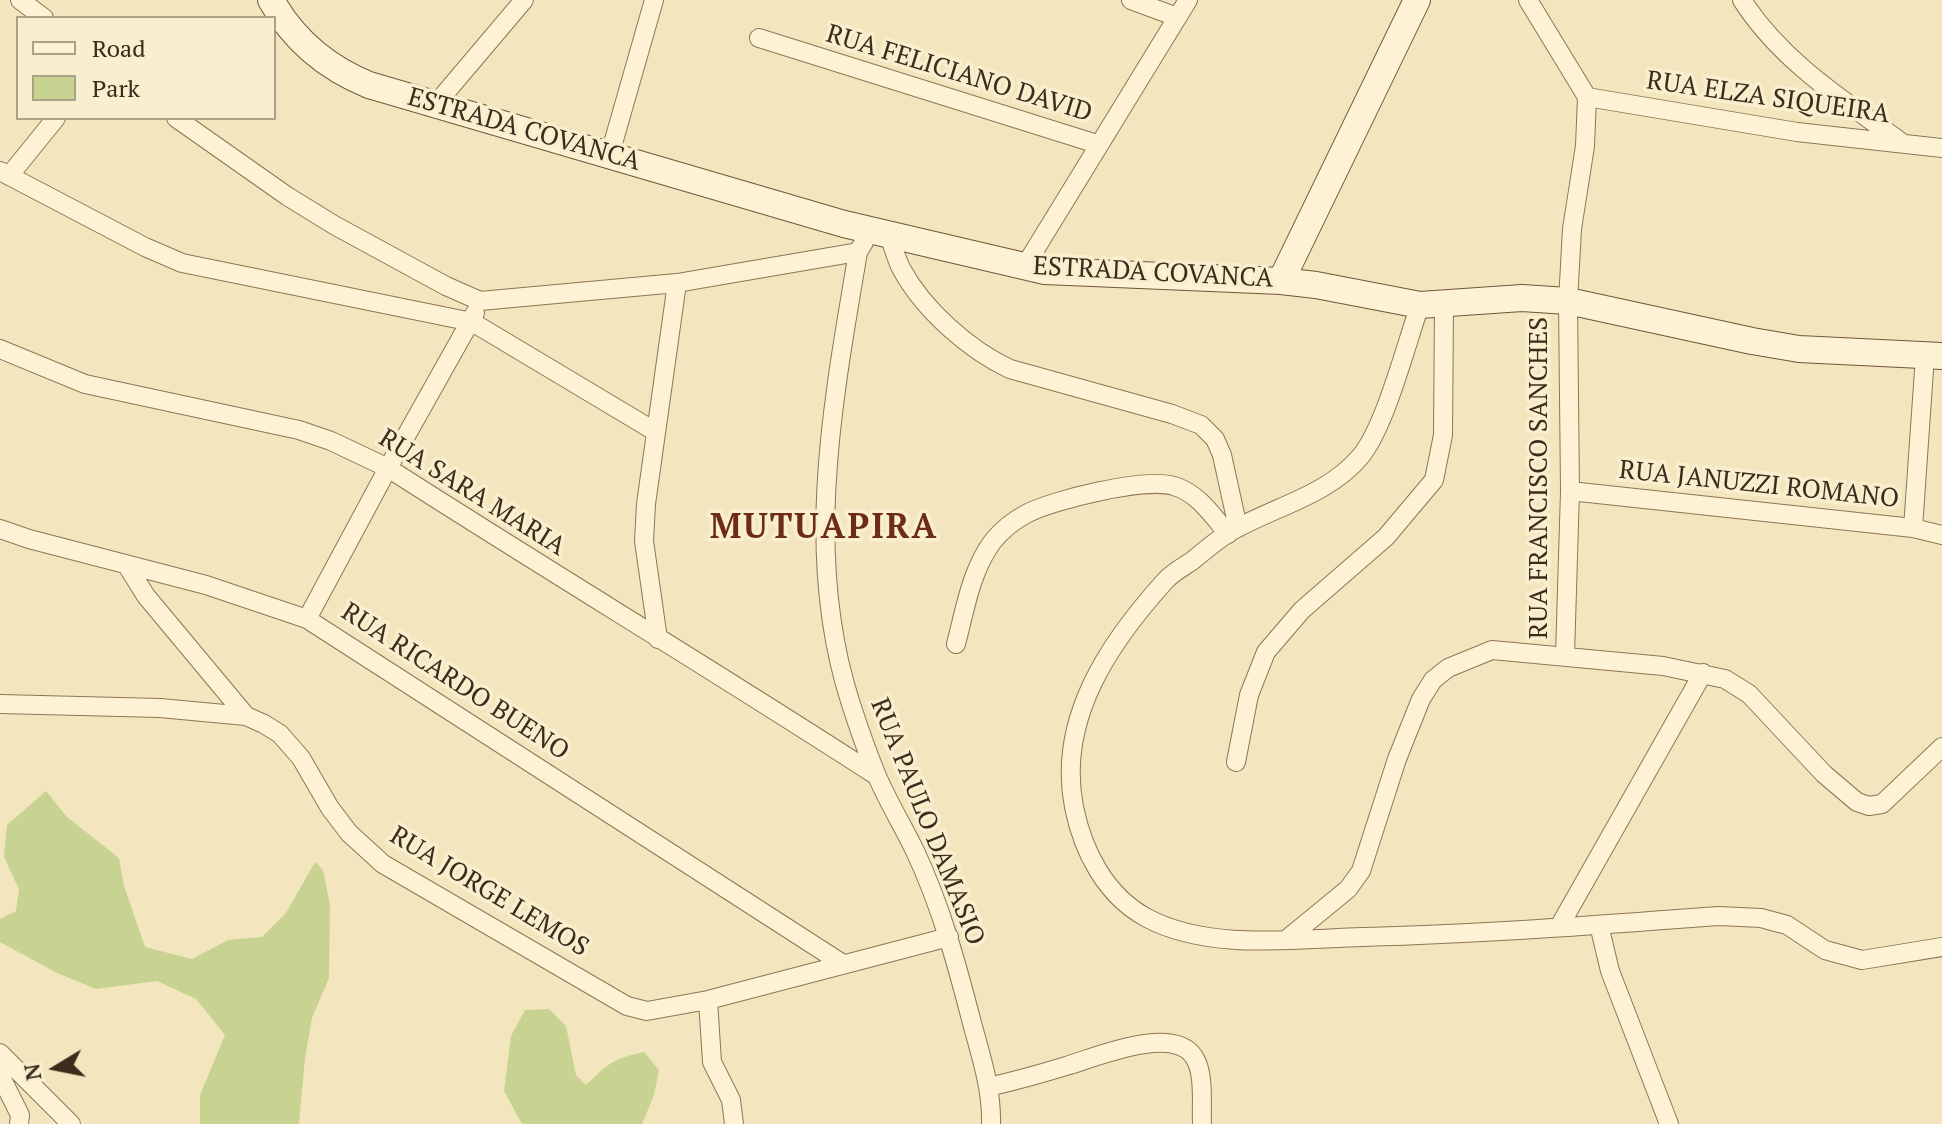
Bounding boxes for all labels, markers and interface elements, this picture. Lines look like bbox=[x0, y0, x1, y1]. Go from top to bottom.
legend bbox=[16, 16, 276, 120]
street label: RUA FELICIANO DAVID bbox=[822, 19, 1096, 129]
text: Road bbox=[92, 32, 146, 64]
street label: RUA ELZA SIQUEIRA bbox=[1644, 65, 1892, 131]
text: Park bbox=[92, 72, 140, 104]
street label: ESTRADA COVANCA bbox=[404, 82, 644, 178]
street label: ESTRADA COVANCA bbox=[1032, 251, 1274, 295]
street label: RUA FRANCISCO SANCHES bbox=[1524, 317, 1556, 639]
street label: RUA SARA MARIA bbox=[373, 423, 571, 563]
street label: RUA JANUZZI ROMANO bbox=[1617, 455, 1901, 515]
district label: MUTUAPIRA bbox=[710, 508, 938, 548]
street label: RUA RICARDO BUENO bbox=[335, 597, 575, 767]
street label: RUA PAULO DAMASIO bbox=[863, 694, 991, 950]
street label: RUA JORGE LEMOS bbox=[384, 820, 594, 964]
north arrow bbox=[16, 1028, 96, 1108]
text: N bbox=[16, 1062, 48, 1083]

